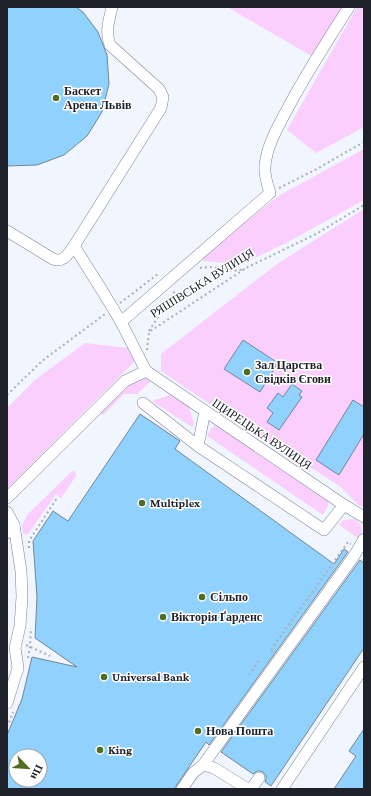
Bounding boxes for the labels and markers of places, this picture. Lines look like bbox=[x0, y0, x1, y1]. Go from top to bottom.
place label: Баскет Арена Львів bbox=[64, 84, 132, 112]
marker: Баскет Арена Львів bbox=[51, 93, 61, 103]
place label: Зал Царства Свідків Єгови bbox=[255, 358, 331, 386]
marker: Зал Царства Свідків Єгови bbox=[242, 367, 252, 377]
place label: Multiplex bbox=[150, 496, 201, 510]
marker: Multiplex bbox=[137, 498, 147, 508]
place label: Сільпо bbox=[210, 590, 248, 604]
marker: Сільпо bbox=[197, 592, 207, 602]
place label: Вікторія Ґарденс bbox=[171, 610, 263, 624]
marker: Вікторія Ґарденс bbox=[158, 612, 168, 622]
place label: Universal Bank bbox=[112, 670, 190, 684]
marker: Universal Bank bbox=[99, 672, 109, 682]
place label: Нова Пошта bbox=[206, 724, 273, 738]
marker: Нова Пошта bbox=[193, 726, 203, 736]
place label: King bbox=[108, 743, 132, 757]
marker: King bbox=[95, 745, 105, 755]

